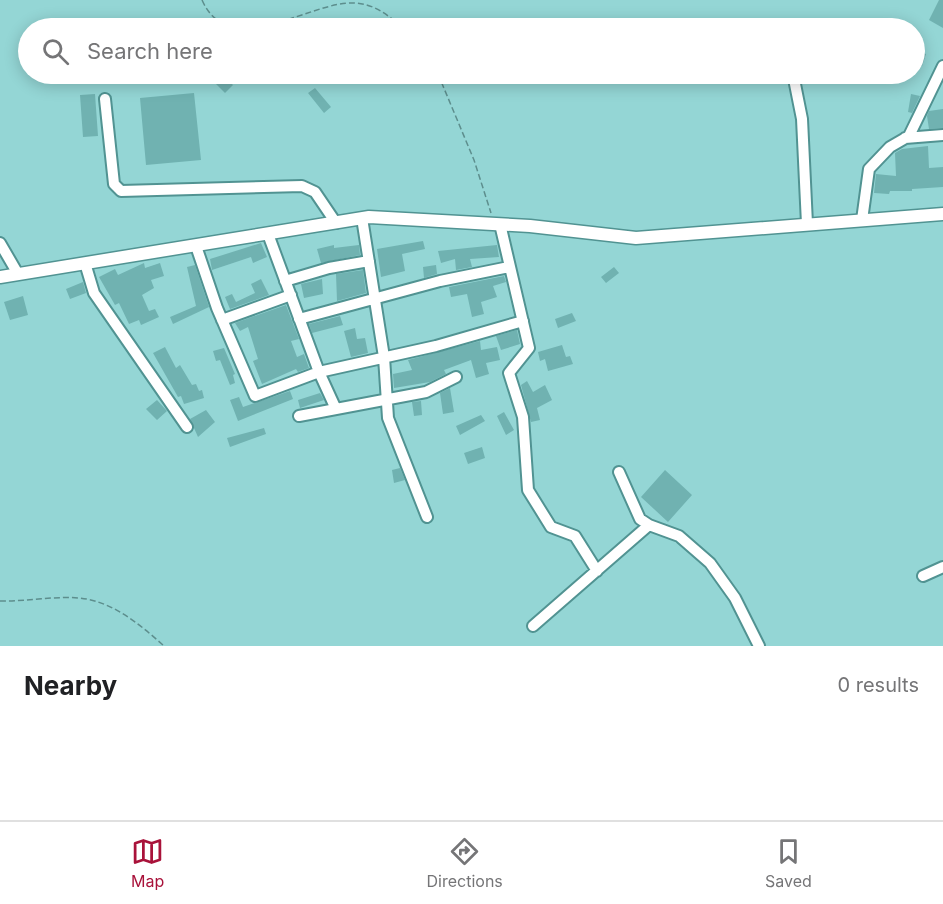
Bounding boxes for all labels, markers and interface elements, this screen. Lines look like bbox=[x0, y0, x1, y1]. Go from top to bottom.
search box bbox=[18, 18, 925, 84]
icon: search bbox=[39, 35, 72, 68]
text: Search here bbox=[87, 38, 213, 64]
text: Nearby bbox=[24, 670, 117, 701]
text: 0 results bbox=[837, 673, 919, 697]
tab: Map bbox=[131, 835, 164, 891]
tab: Directions bbox=[427, 835, 503, 891]
tab: Saved bbox=[765, 835, 812, 891]

